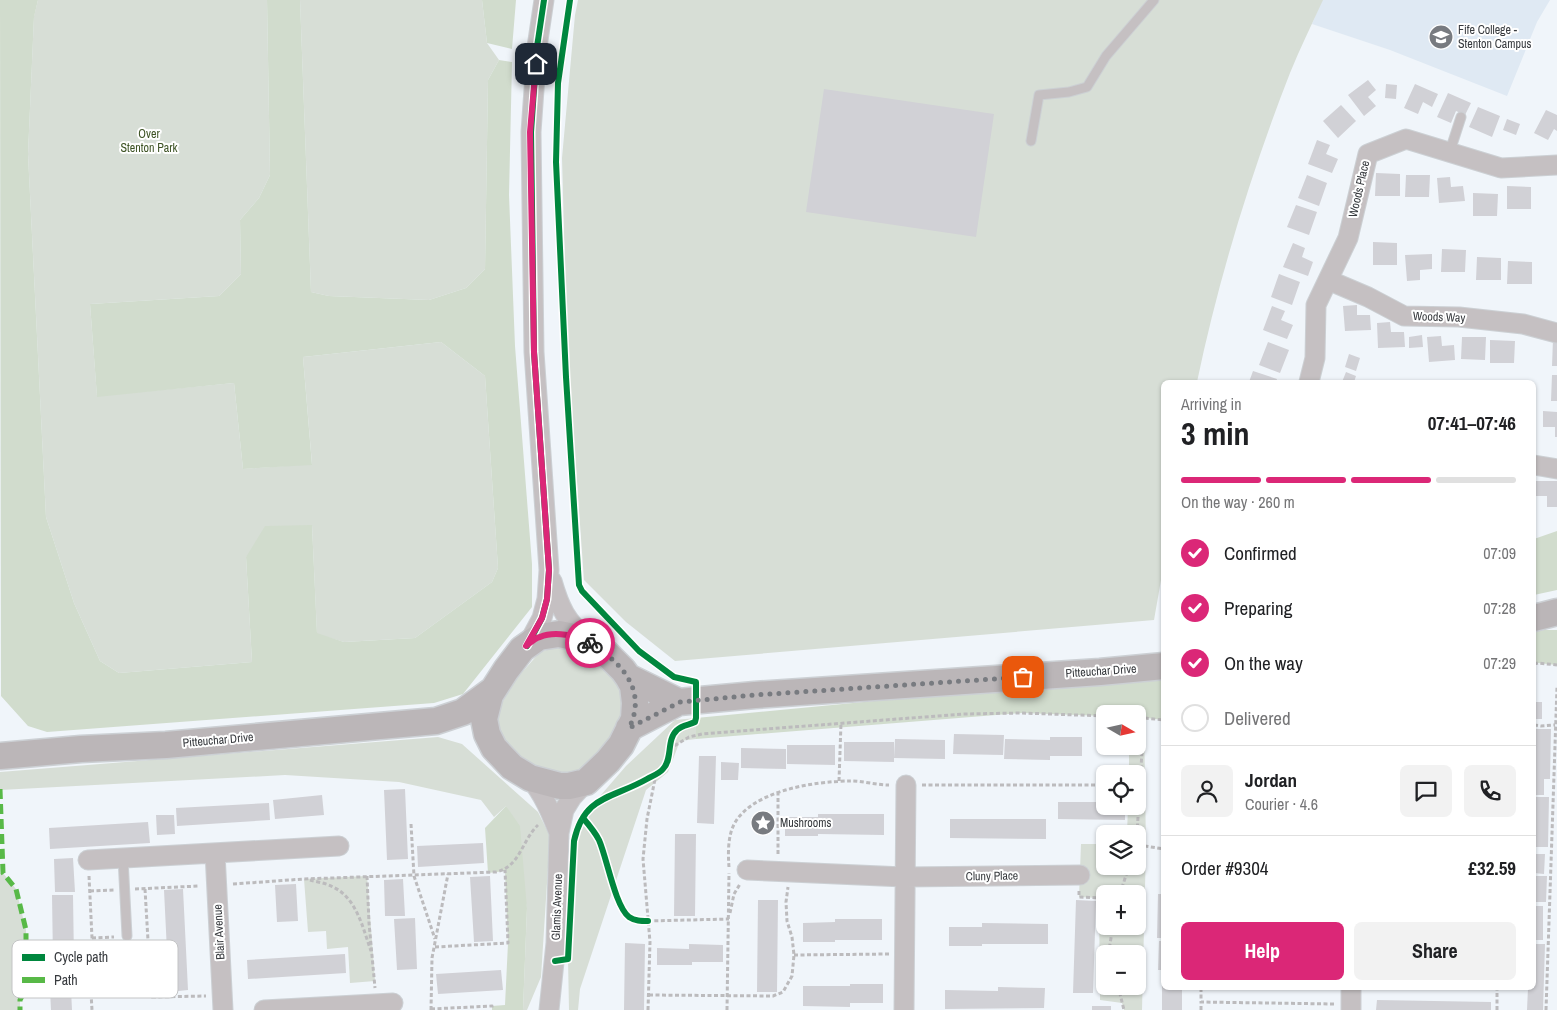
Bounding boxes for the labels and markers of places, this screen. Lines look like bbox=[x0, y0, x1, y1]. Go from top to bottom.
place label: Fife College - Stenton Campus bbox=[1458, 22, 1531, 52]
school or university icon: Fife College - Stenton Campus bbox=[1428, 24, 1454, 50]
pin bbox=[515, 43, 557, 85]
pin bbox=[1002, 656, 1044, 698]
place icon: Mushrooms bbox=[750, 810, 776, 836]
place label: Mushrooms bbox=[780, 815, 831, 831]

